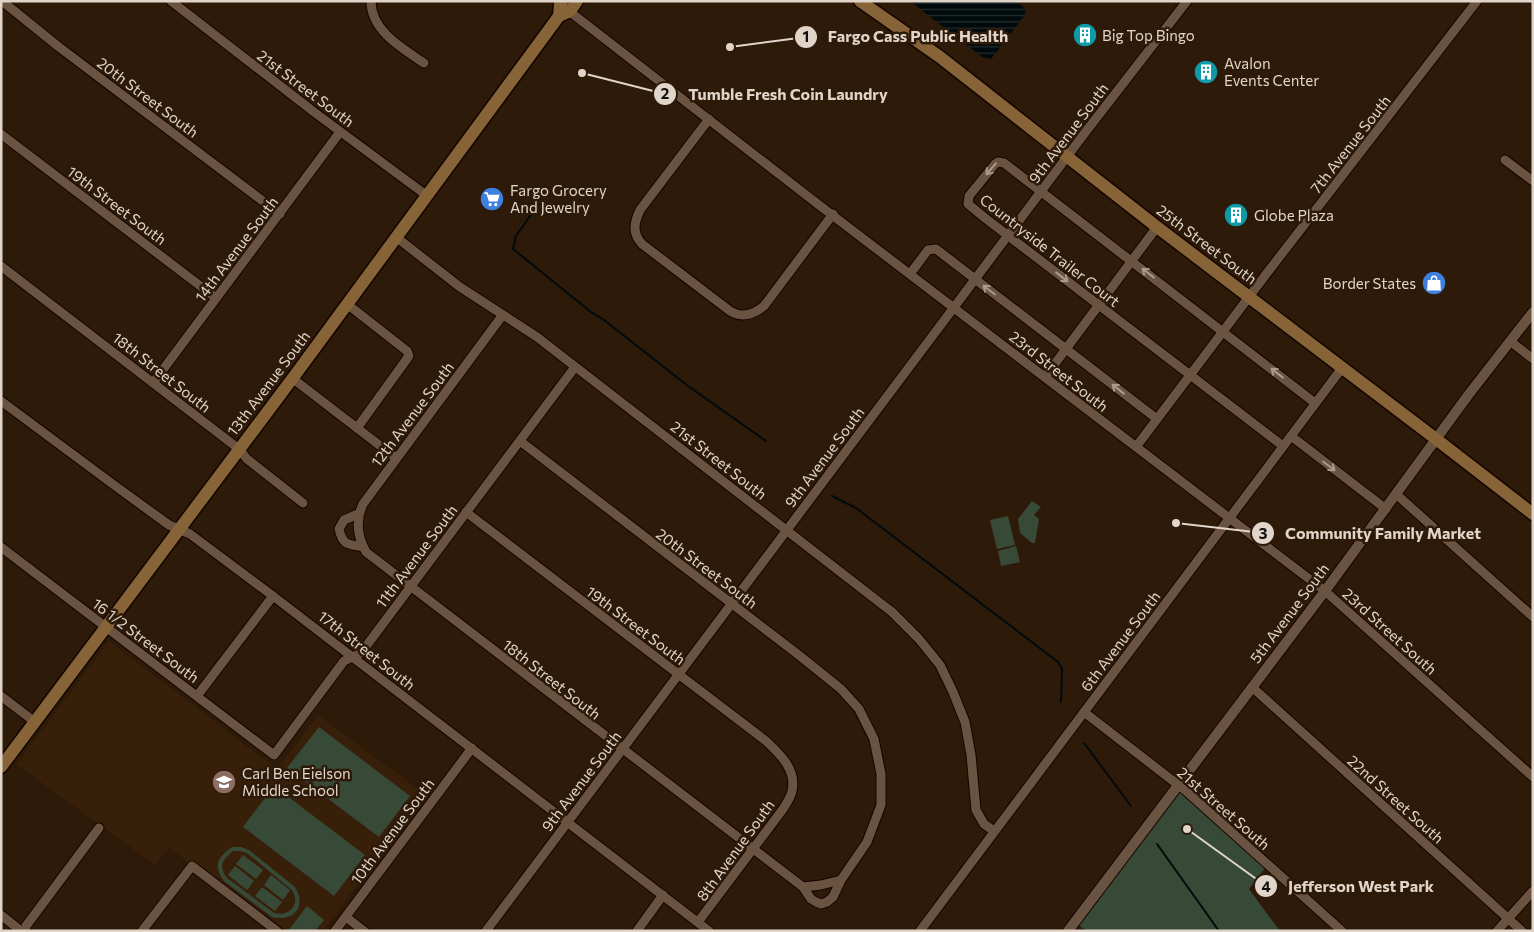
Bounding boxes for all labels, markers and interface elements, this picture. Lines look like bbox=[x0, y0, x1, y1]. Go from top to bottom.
callout: Fargo Cass Public Health bbox=[793, 21, 1019, 52]
building icon: Big Top Bingo bbox=[1072, 22, 1098, 48]
text: Fargo Cass Public Health bbox=[828, 26, 1008, 45]
place label: Big Top Bingo bbox=[1102, 26, 1195, 44]
text: 1 bbox=[803, 27, 809, 45]
street label: 21st Street South bbox=[254, 46, 358, 130]
street label: 20th Street South bbox=[94, 53, 202, 141]
place label: Avalon Events Center bbox=[1224, 54, 1319, 89]
building icon: Avalon Events Center bbox=[1193, 59, 1219, 85]
callout: Tumble Fresh Coin Laundry bbox=[653, 79, 897, 110]
street label: 9th Avenue South bbox=[1025, 79, 1111, 187]
text: 2 bbox=[661, 84, 669, 102]
text: Tumble Fresh Coin Laundry bbox=[688, 84, 888, 103]
street label: 7th Avenue South bbox=[1306, 91, 1394, 197]
street label: 19th Street South bbox=[64, 162, 170, 248]
one-way arrow bbox=[986, 162, 997, 175]
place label: Fargo Grocery And Jewelry bbox=[510, 181, 607, 216]
supermarket icon: Fargo Grocery And Jewelry bbox=[479, 186, 505, 212]
street label: Countryside Trailer Court bbox=[977, 190, 1123, 310]
street label: 14th Avenue South bbox=[191, 193, 281, 305]
street label: 25th Street South bbox=[1153, 200, 1261, 288]
building icon: Globe Plaza bbox=[1223, 202, 1249, 228]
place label: Globe Plaza bbox=[1254, 206, 1334, 224]
one-way arrow bbox=[1142, 268, 1155, 279]
shop icon: Border States bbox=[1421, 270, 1447, 296]
one-way arrow bbox=[1055, 272, 1068, 283]
place label: Border States bbox=[1323, 274, 1416, 292]
one-way arrow bbox=[982, 285, 996, 295]
street label: 13th Avenue South bbox=[223, 327, 313, 439]
street label: 23rd Street South bbox=[1006, 327, 1112, 415]
street label: 18th Street South bbox=[109, 328, 215, 416]
street label: 12th Avenue South bbox=[367, 358, 457, 470]
one-way arrow bbox=[1270, 367, 1283, 378]
one-way arrow bbox=[1111, 384, 1125, 394]
street label: 9th Avenue South bbox=[781, 403, 867, 511]
street label: 21st Street South bbox=[667, 417, 771, 503]
one-way arrow bbox=[1322, 460, 1335, 471]
street label: 11th Avenue South bbox=[371, 501, 461, 611]
callout: Community Family Market bbox=[1250, 518, 1491, 549]
text: Community Family Market bbox=[1285, 523, 1481, 542]
street label: 20th Street South bbox=[653, 524, 761, 612]
text: 3 bbox=[1259, 524, 1268, 542]
street label: 5th Avenue South bbox=[1246, 560, 1332, 666]
street label: 19th Street South bbox=[583, 582, 689, 668]
street label: 23rd Street South bbox=[1339, 584, 1441, 678]
street label: 6th Avenue South bbox=[1077, 587, 1163, 695]
street label: 16 1/2 Street South bbox=[89, 594, 203, 686]
street label: 17th Street South bbox=[315, 607, 419, 693]
street label: 18th Street South bbox=[499, 635, 605, 723]
street label: 9th Avenue South bbox=[538, 727, 624, 835]
street label: 22nd Street South bbox=[1344, 751, 1448, 847]
street label: 21st Street South bbox=[1174, 763, 1274, 853]
place label: Carl Ben Eielson Middle School bbox=[242, 764, 351, 799]
school or university icon: Carl Ben Eielson Middle School bbox=[211, 769, 237, 795]
street label: 10th Avenue South bbox=[346, 775, 438, 887]
street label: 8th Avenue South bbox=[692, 796, 778, 904]
callout: Jefferson West Park bbox=[1253, 871, 1444, 902]
text: Jefferson West Park bbox=[1288, 876, 1435, 895]
text: 4 bbox=[1261, 877, 1271, 895]

